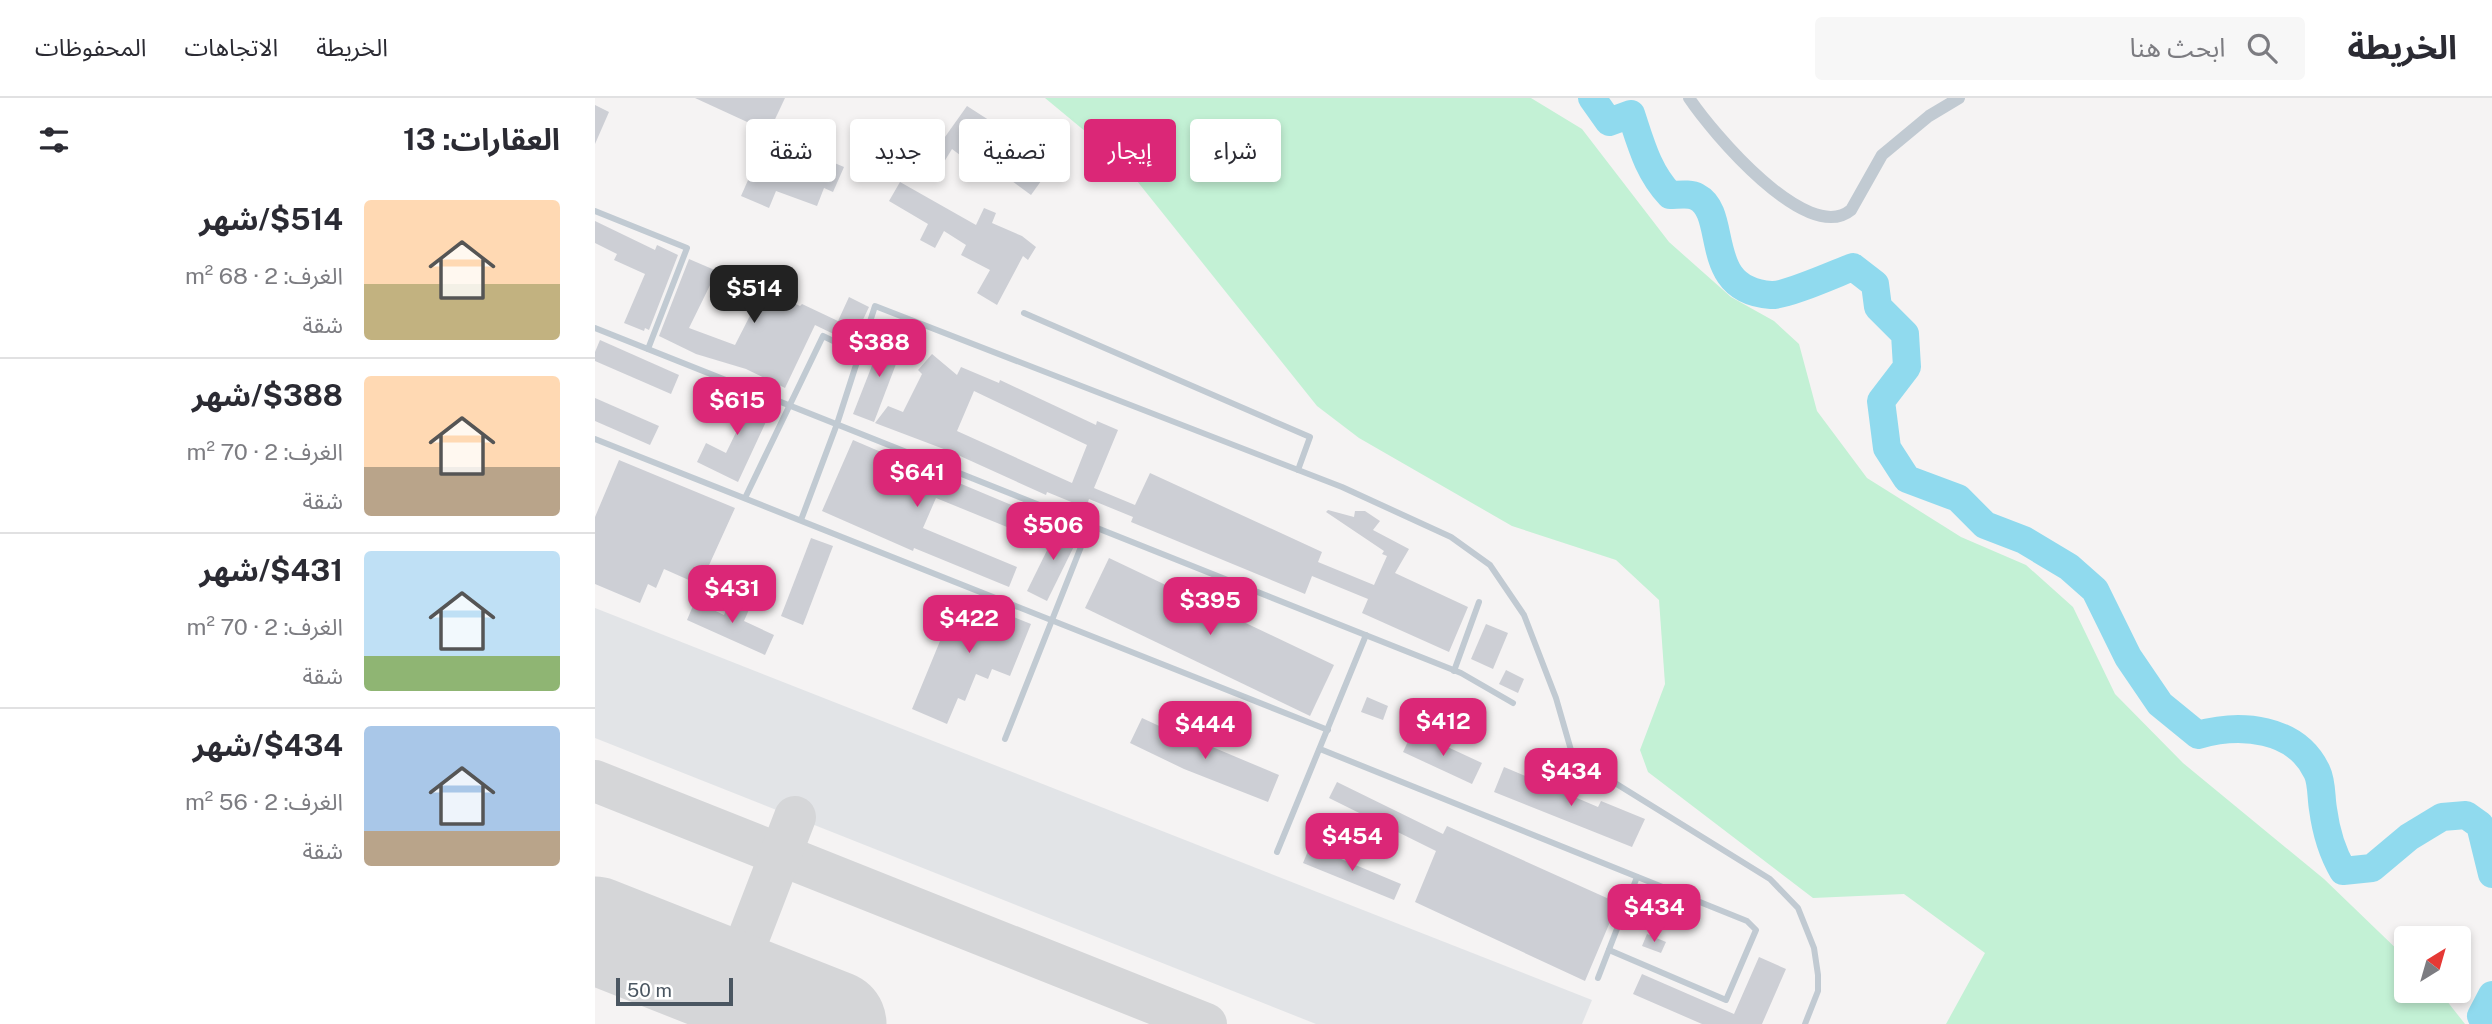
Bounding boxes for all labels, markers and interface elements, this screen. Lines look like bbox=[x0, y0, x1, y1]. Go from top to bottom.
search box bbox=[1815, 17, 2305, 80]
text: الخريطة bbox=[2347, 28, 2457, 66]
icon: search bbox=[2243, 29, 2281, 67]
text: ابحث هنا bbox=[2130, 32, 2225, 63]
text: المحفوظات bbox=[35, 33, 146, 61]
text: الاتجاهات bbox=[184, 33, 278, 61]
text: الخريطة bbox=[316, 33, 388, 61]
chip: شقة bbox=[746, 119, 836, 182]
chip: جديد bbox=[850, 119, 945, 182]
chip: تصفية bbox=[959, 119, 1070, 182]
chip: إيجار bbox=[1084, 119, 1176, 182]
chip: شراء bbox=[1190, 119, 1281, 182]
icon: filters bbox=[35, 121, 73, 159]
text: العقارات: 13 bbox=[403, 121, 560, 157]
text: $514/شهر bbox=[199, 201, 343, 237]
icon: home bbox=[420, 228, 504, 312]
text: الغرف: 2 · 68 m² bbox=[185, 262, 343, 289]
pin: $514 bbox=[713, 266, 795, 325]
text: $514 bbox=[726, 274, 782, 301]
text: شقة bbox=[302, 311, 343, 338]
pin: $388 bbox=[838, 320, 920, 379]
text: $388 bbox=[848, 328, 910, 355]
text: $388/شهر bbox=[192, 377, 343, 413]
pin: $615 bbox=[696, 378, 778, 437]
text: $615 bbox=[709, 386, 765, 413]
icon: home bbox=[420, 404, 504, 488]
text: الغرف: 2 · 70 m² bbox=[187, 438, 343, 465]
pin: $641 bbox=[876, 450, 958, 509]
text: $641 bbox=[889, 458, 945, 485]
text: شقة bbox=[302, 487, 343, 514]
pin: $506 bbox=[1012, 503, 1094, 562]
text: $506 bbox=[1022, 511, 1084, 538]
text: $431/شهر bbox=[200, 552, 343, 588]
pin: $431 bbox=[691, 566, 773, 625]
text: $431 bbox=[704, 574, 760, 601]
pin: $395 bbox=[1169, 578, 1251, 637]
icon: home bbox=[420, 579, 504, 663]
text: $395 bbox=[1179, 586, 1241, 613]
pin: $422 bbox=[928, 596, 1010, 655]
text: $422 bbox=[939, 604, 999, 631]
text: الغرف: 2 · 70 m² bbox=[187, 613, 343, 640]
text: شقة bbox=[302, 662, 343, 689]
pin: $412 bbox=[1402, 698, 1484, 758]
pin: $444 bbox=[1164, 702, 1246, 761]
text: $412 bbox=[1415, 707, 1471, 734]
text: $444 bbox=[1175, 710, 1235, 737]
text: $434/شهر bbox=[193, 727, 343, 763]
pin: $434 bbox=[1530, 748, 1612, 808]
icon: home bbox=[420, 754, 504, 838]
text: $434 bbox=[1540, 757, 1602, 784]
text: الغرف: 2 · 56 m² bbox=[185, 788, 343, 815]
pin: $454 bbox=[1311, 814, 1393, 873]
text: $454 bbox=[1321, 822, 1383, 849]
text: شقة bbox=[302, 837, 343, 864]
pin: $434 bbox=[1613, 884, 1695, 944]
text: $434 bbox=[1623, 893, 1685, 920]
north arrow bbox=[2394, 926, 2471, 1003]
map controls bbox=[2394, 926, 2471, 1003]
scale bar bbox=[616, 975, 733, 1007]
text: 50 m bbox=[627, 979, 672, 1001]

